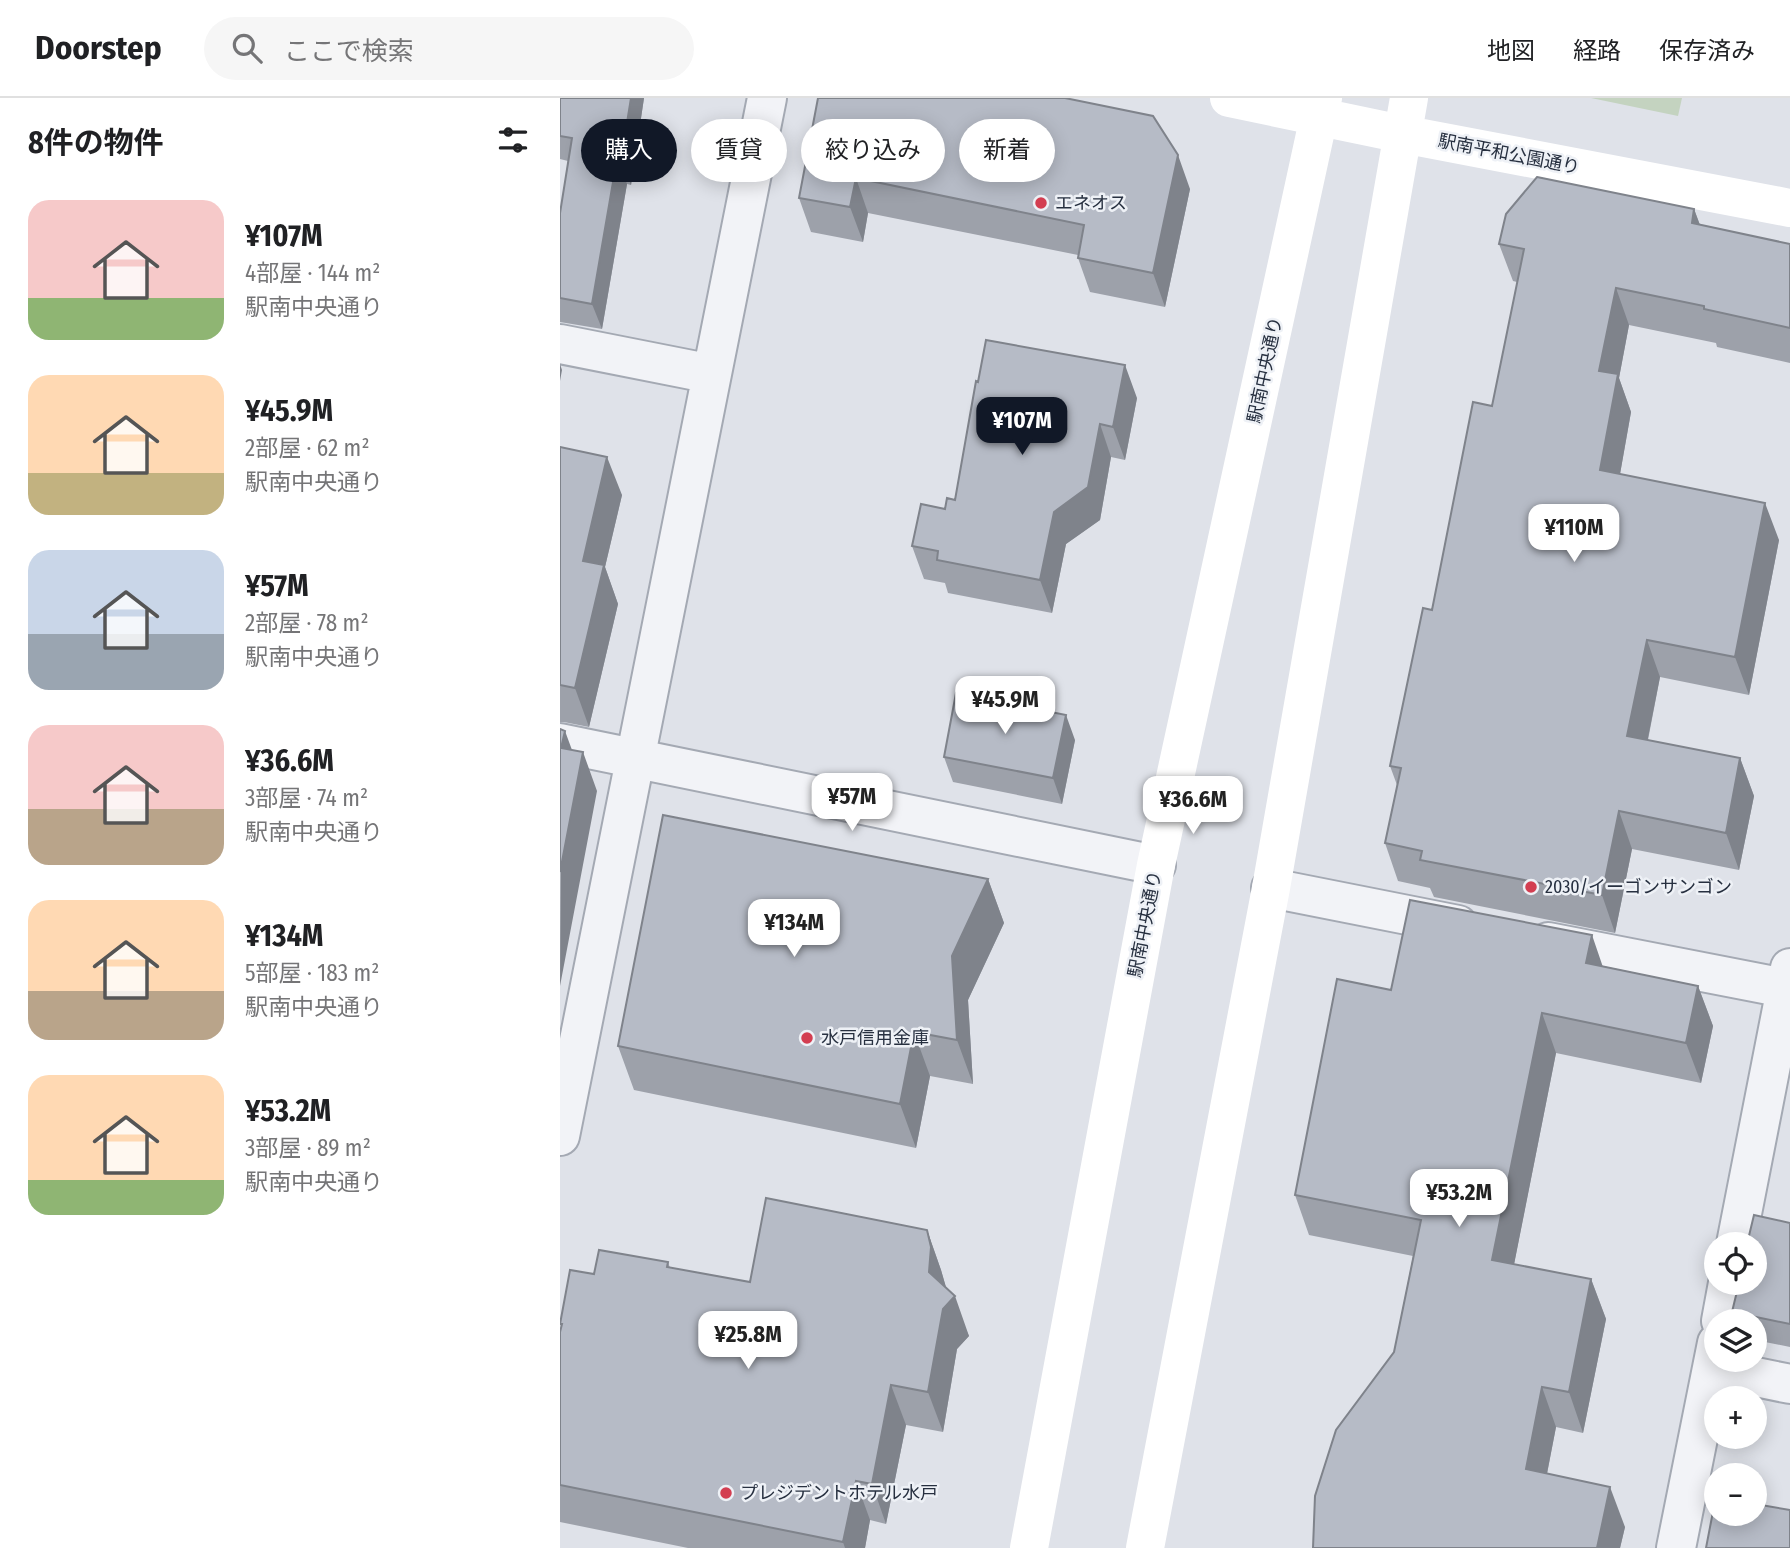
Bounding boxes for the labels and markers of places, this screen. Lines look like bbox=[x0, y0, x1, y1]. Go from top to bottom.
place label: エネオス bbox=[1055, 192, 1127, 214]
marker: エネオス bbox=[1033, 195, 1049, 211]
pin: ¥107M bbox=[973, 398, 1071, 457]
pin: ¥110M bbox=[1525, 504, 1623, 564]
pin: ¥45.9M bbox=[948, 676, 1062, 736]
pin: ¥57M bbox=[811, 774, 893, 833]
pin: ¥36.6M bbox=[1136, 776, 1250, 836]
place label: 2030/イーゴンサンゴン bbox=[1545, 876, 1732, 898]
marker: 2030/イーゴンサンゴン bbox=[1523, 879, 1539, 895]
pin: ¥134M bbox=[745, 900, 843, 959]
place label: 水戸信用金庫 bbox=[821, 1027, 929, 1049]
marker: 水戸信用金庫 bbox=[799, 1030, 815, 1046]
pin: ¥53.2M bbox=[1402, 1170, 1516, 1229]
pin: ¥25.8M bbox=[691, 1312, 805, 1371]
place label: プレジデントホテル水戸 bbox=[740, 1482, 938, 1504]
marker: プレジデントホテル水戸 bbox=[718, 1485, 734, 1501]

